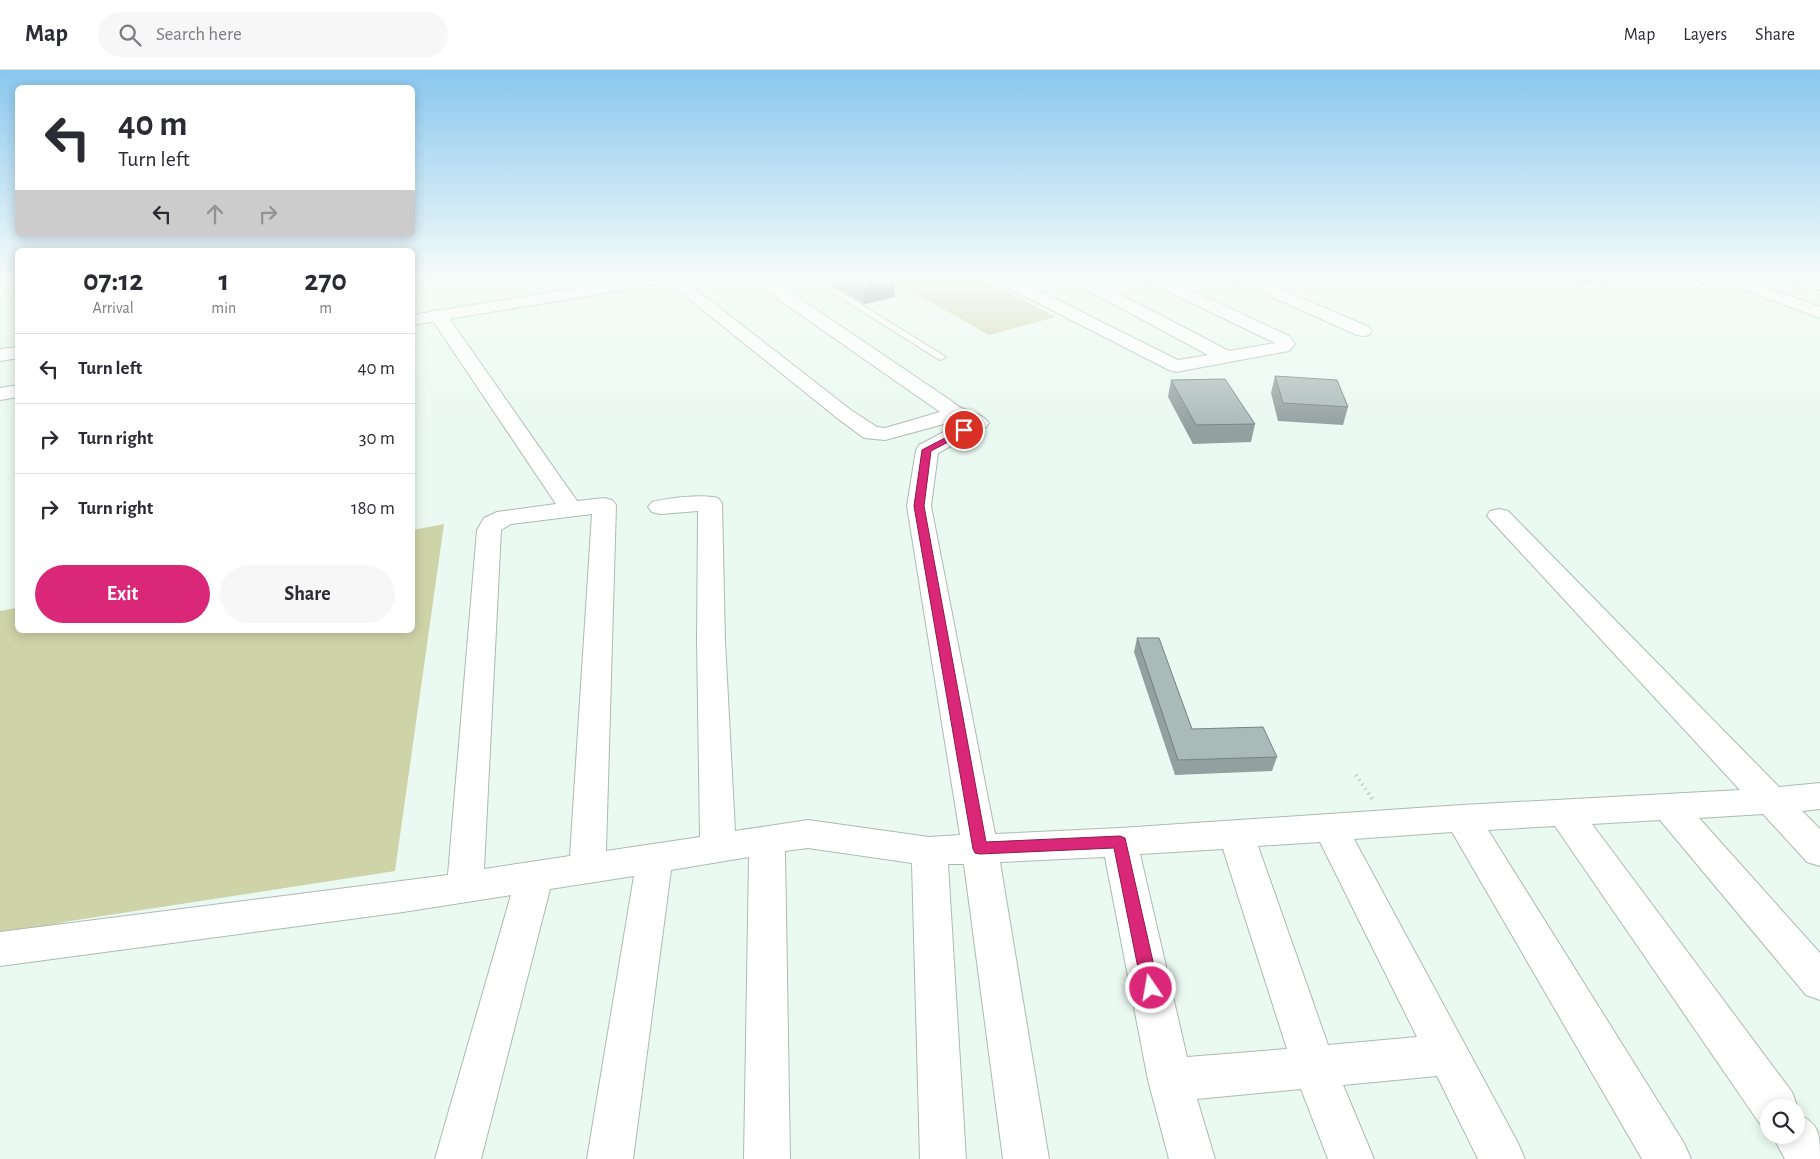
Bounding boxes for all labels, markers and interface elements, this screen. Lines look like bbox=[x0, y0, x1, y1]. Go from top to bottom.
search box bbox=[98, 12, 448, 57]
icon: search bbox=[116, 21, 144, 49]
text: Map bbox=[25, 22, 68, 46]
text: Search here bbox=[156, 25, 242, 44]
text: Map bbox=[1624, 26, 1655, 44]
text: Layers bbox=[1683, 26, 1727, 44]
text: Share bbox=[1755, 26, 1795, 44]
icon: left bbox=[35, 105, 100, 170]
text: 40 m bbox=[118, 107, 187, 142]
text: Turn left bbox=[118, 148, 190, 170]
icon: left bbox=[148, 200, 176, 228]
icon: ahead bbox=[201, 200, 229, 228]
icon: right bbox=[254, 200, 282, 228]
text: 07:12 bbox=[83, 266, 143, 296]
text: 1 bbox=[218, 266, 229, 296]
text: 270 bbox=[304, 266, 347, 296]
text: Arrival bbox=[93, 300, 134, 316]
text: min bbox=[211, 300, 236, 316]
text: m bbox=[319, 300, 332, 316]
icon: left bbox=[35, 355, 63, 383]
text: Turn left bbox=[78, 359, 142, 378]
text: 40 m bbox=[357, 359, 395, 378]
pin bbox=[943, 409, 985, 451]
icon: arrive bbox=[950, 416, 978, 444]
icon: right bbox=[35, 425, 63, 453]
text: Turn right bbox=[78, 429, 153, 448]
text: 30 m bbox=[359, 429, 395, 448]
icon: right bbox=[35, 495, 63, 523]
text: Turn right bbox=[78, 499, 153, 518]
text: 180 m bbox=[351, 499, 395, 518]
button: Exit bbox=[35, 565, 210, 623]
button: Share bbox=[220, 565, 395, 623]
position arrow bbox=[1124, 961, 1176, 1013]
map controls bbox=[1760, 1099, 1805, 1144]
button: search bbox=[1760, 1099, 1805, 1144]

